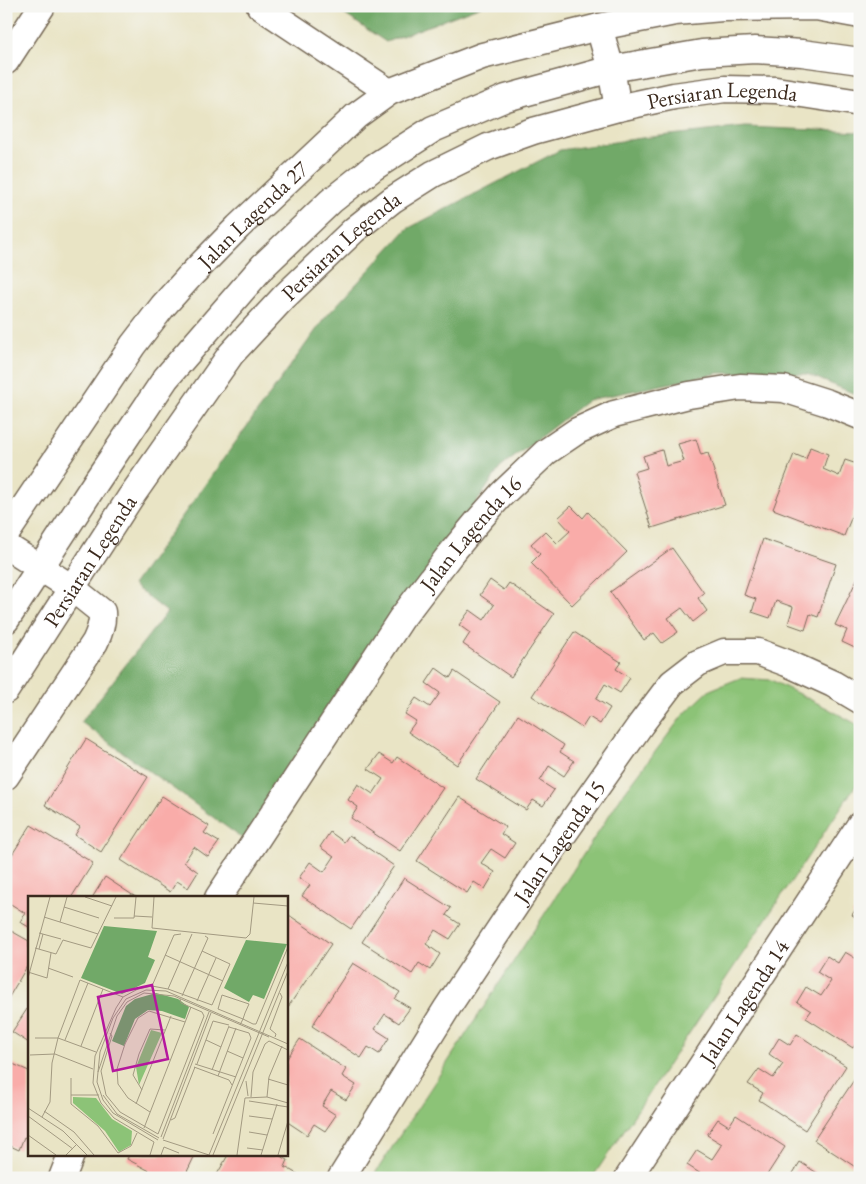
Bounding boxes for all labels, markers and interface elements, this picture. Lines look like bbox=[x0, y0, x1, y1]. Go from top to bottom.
street label: Persiaran Legenda bbox=[644, 75, 800, 116]
street label: Jalan Lagenda 27 bbox=[190, 154, 315, 276]
street label: Persiaran Legenda bbox=[275, 184, 406, 307]
street label: Jalan Lagenda 16 bbox=[412, 469, 528, 599]
street label: Persiaran Legenda bbox=[37, 489, 143, 632]
street label: Jalan Lagenda 15 bbox=[506, 775, 612, 911]
inset map bbox=[28, 896, 288, 1156]
street label: Jalan Lagenda 14 bbox=[692, 934, 796, 1071]

